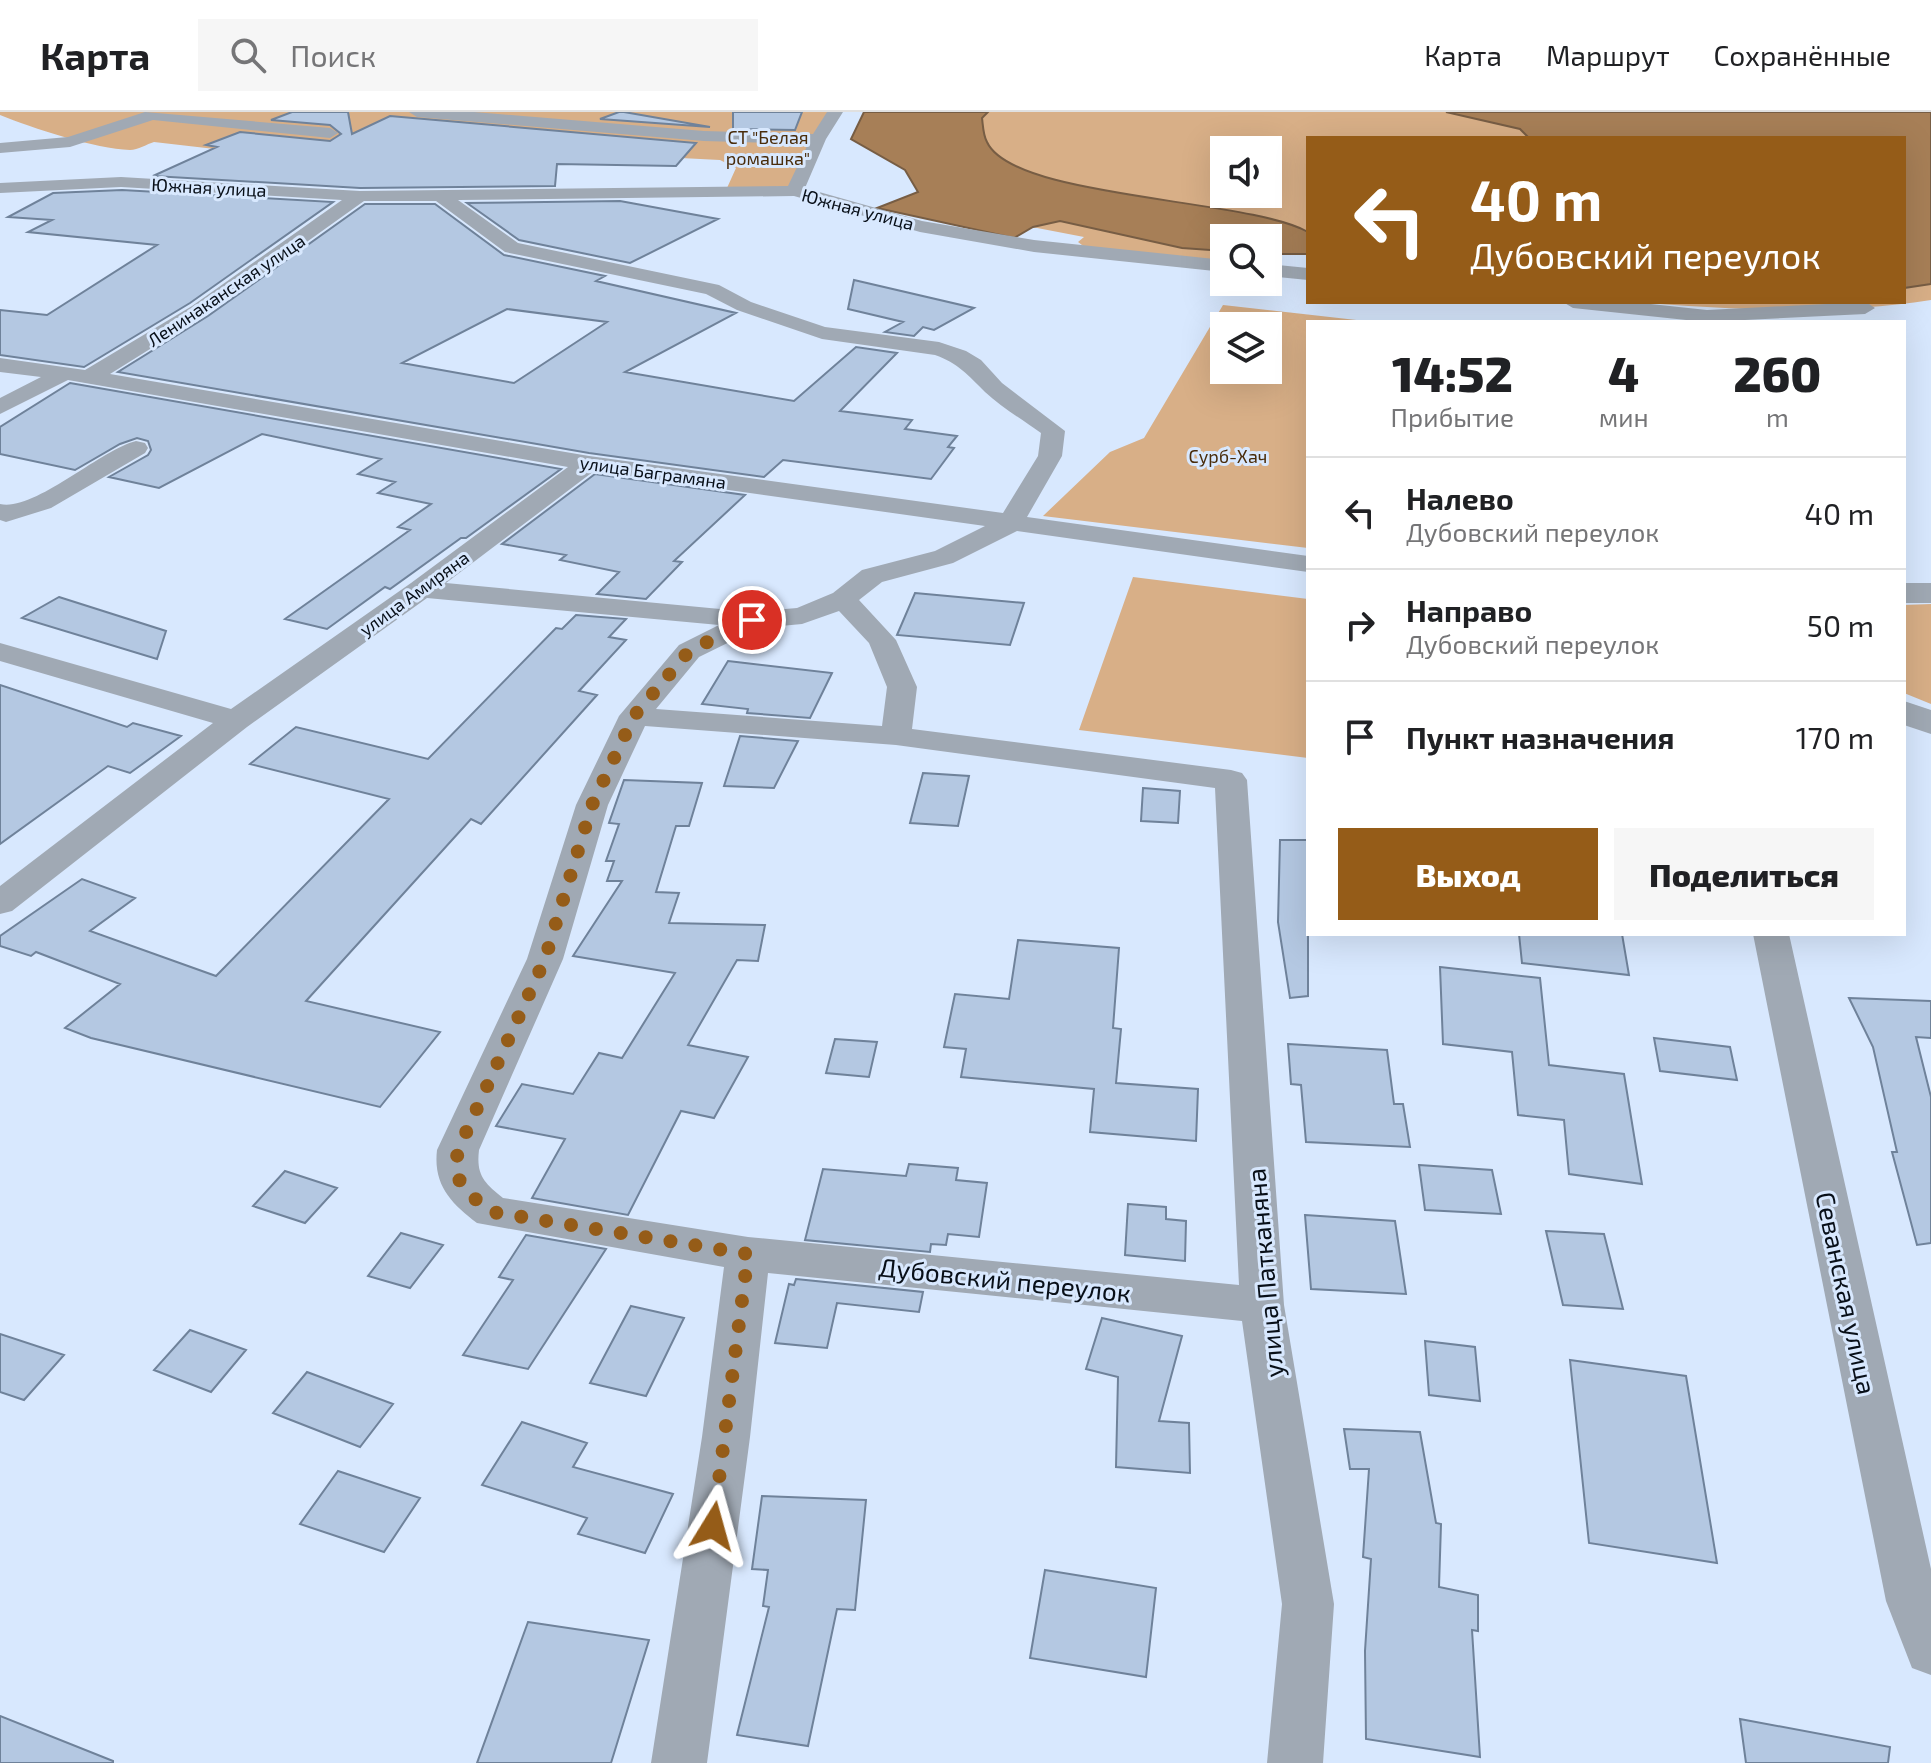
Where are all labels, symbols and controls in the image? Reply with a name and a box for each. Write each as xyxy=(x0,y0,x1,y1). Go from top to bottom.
search box xyxy=(198,19,758,91)
text: Карта xyxy=(40,32,150,78)
icon: search xyxy=(226,33,270,77)
text: Поиск xyxy=(290,37,376,73)
text: Карта xyxy=(1424,38,1502,72)
text: Маршрут xyxy=(1546,38,1670,72)
text: Сохранённые xyxy=(1714,38,1891,72)
park label: СТ "Белая ромашка" xyxy=(726,126,810,169)
map controls xyxy=(1210,136,1282,384)
button: sound xyxy=(1210,136,1282,208)
text: 40 m xyxy=(1470,165,1602,232)
icon: left xyxy=(1338,168,1442,272)
street label: Южная улица xyxy=(151,173,267,201)
street label: Южная улица xyxy=(799,183,917,235)
button: search xyxy=(1210,224,1282,296)
street label: Ленинаканская улица xyxy=(143,229,309,351)
text: Дубовский переулок xyxy=(1470,233,1821,276)
button: layers xyxy=(1210,312,1282,384)
text: 14:52 xyxy=(1392,344,1513,402)
text: 4 xyxy=(1608,344,1639,402)
text: 260 xyxy=(1733,344,1821,402)
text: Прибытие xyxy=(1391,401,1514,432)
text: мин xyxy=(1599,401,1649,432)
text: m xyxy=(1766,401,1789,432)
park label: Сурб-Хач xyxy=(1189,445,1267,467)
street label: улица Баграмяна xyxy=(578,451,728,493)
text: Налево xyxy=(1406,480,1514,516)
icon: left xyxy=(1338,491,1382,535)
text: 40 m xyxy=(1804,495,1874,531)
text: Дубовский переулок xyxy=(1406,516,1659,547)
street label: улица Амиряна xyxy=(355,546,473,640)
pin xyxy=(718,586,786,654)
text: Направо xyxy=(1406,592,1532,628)
icon: arrive xyxy=(730,598,774,642)
icon: right xyxy=(1338,603,1382,647)
text: 50 m xyxy=(1807,607,1874,643)
text: Дубовский переулок xyxy=(1406,628,1659,659)
icon: arrive xyxy=(1338,715,1382,759)
text: Пункт назначения xyxy=(1406,719,1674,755)
text: 170 m xyxy=(1796,719,1874,755)
button: Выход xyxy=(1338,828,1598,920)
button: Поделиться xyxy=(1614,828,1874,920)
street label: улица Патканяна xyxy=(1239,1167,1290,1379)
street label: Севанская улица xyxy=(1809,1189,1884,1397)
street label: Дубовский переулок xyxy=(877,1250,1133,1309)
position arrow xyxy=(671,1484,755,1568)

